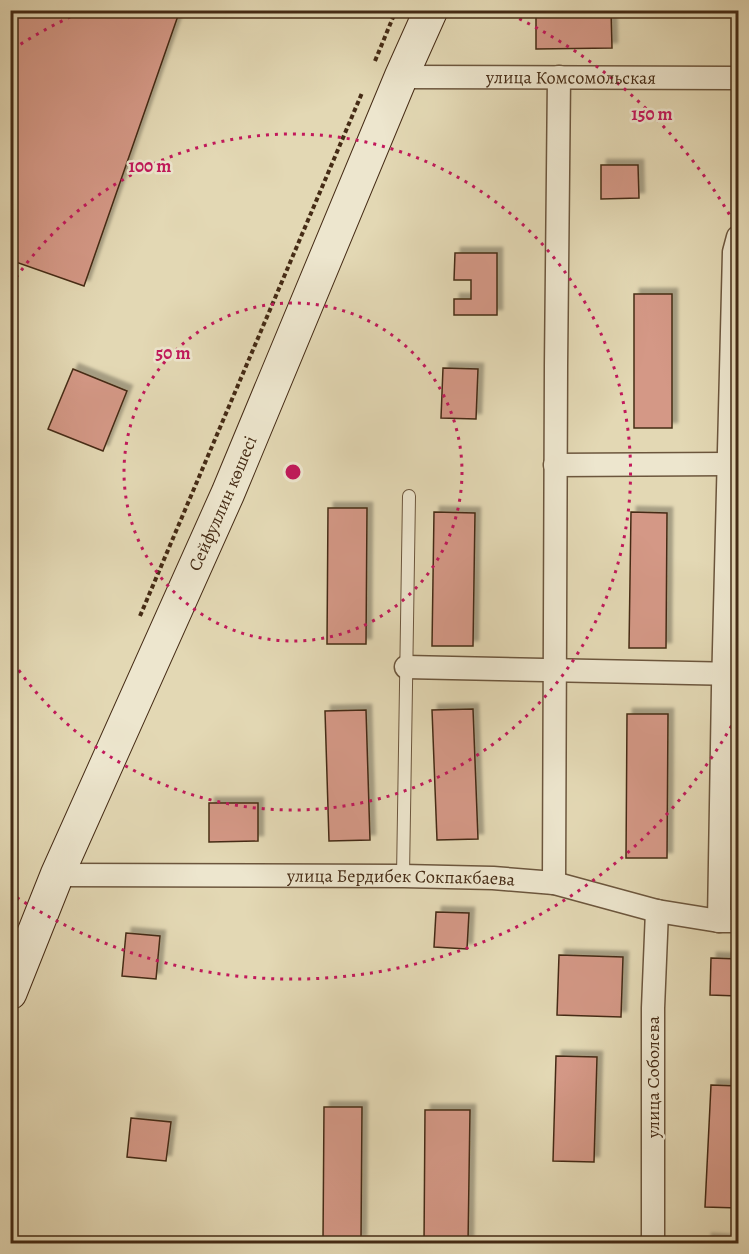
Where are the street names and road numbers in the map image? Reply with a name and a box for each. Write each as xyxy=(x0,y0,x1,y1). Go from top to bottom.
street label: улица Комсомольская xyxy=(485,65,656,90)
street label: Сейфуллин көшесі xyxy=(183,432,262,575)
street label: улица Бердибек Сокпакбаева xyxy=(286,864,517,892)
street label: улица Соболева xyxy=(641,1015,665,1139)

